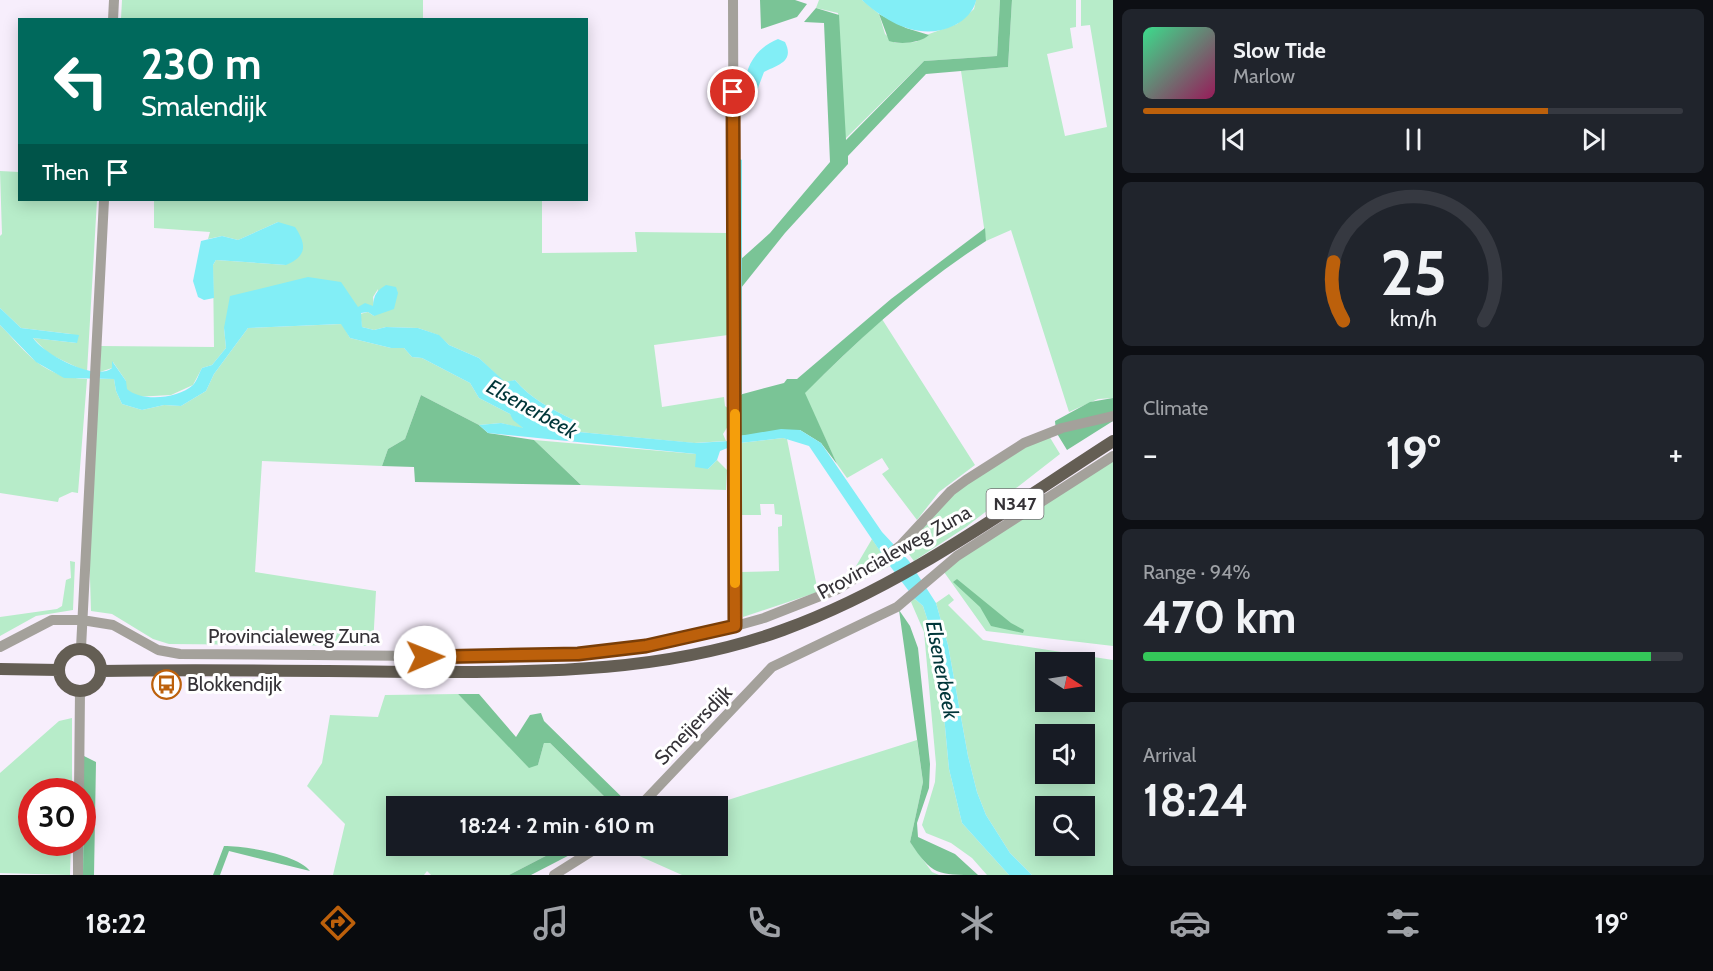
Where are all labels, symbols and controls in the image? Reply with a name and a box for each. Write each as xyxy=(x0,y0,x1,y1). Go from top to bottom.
text: Slow Tide xyxy=(1233,37,1326,64)
text: 230 m xyxy=(141,38,261,90)
icon: left xyxy=(42,42,120,120)
text: Marlow xyxy=(1233,64,1295,88)
pin xyxy=(707,66,758,117)
icon: arrive xyxy=(716,75,749,108)
text: Smalendijk xyxy=(141,90,267,123)
icon: previous xyxy=(1217,123,1250,156)
icon: pause xyxy=(1397,123,1430,156)
icon: next xyxy=(1577,123,1610,156)
icon: arrive xyxy=(101,156,134,189)
text: Then xyxy=(42,159,89,186)
text: 25 xyxy=(1380,235,1446,311)
text: km/h xyxy=(1390,306,1436,332)
water label: Elsenerbeek xyxy=(483,374,583,444)
text: Climate xyxy=(1143,396,1208,420)
text: 19° xyxy=(1386,426,1440,480)
text: − xyxy=(1143,434,1158,474)
text: + xyxy=(1668,434,1683,474)
road number: N347 xyxy=(986,489,1044,519)
street label: Provincialeweg Zuna xyxy=(813,500,975,604)
text: Range · 94% xyxy=(1143,560,1251,584)
text: 470 km xyxy=(1143,590,1296,644)
water label: Elsenerbeek xyxy=(921,619,964,722)
street label: Provincialeweg Zuna xyxy=(208,624,380,648)
position arrow xyxy=(393,625,457,689)
north arrow xyxy=(1035,652,1095,712)
map controls xyxy=(1035,652,1095,856)
bus stop icon: Blokkendijk xyxy=(150,668,182,700)
place label: Blokkendijk xyxy=(187,672,282,696)
street label: Smeijersdijk xyxy=(649,680,737,770)
button: sound xyxy=(1035,724,1095,784)
text: Arrival xyxy=(1143,743,1196,767)
text: 18:24 xyxy=(1143,773,1249,827)
speed limit sign: 30 xyxy=(18,778,96,856)
button: search xyxy=(1035,796,1095,856)
text: 18:24 · 2 min · 610 m xyxy=(460,812,654,839)
icon: directions xyxy=(317,902,359,944)
icon: music xyxy=(530,902,572,944)
icon: phone xyxy=(743,902,785,944)
icon: climate xyxy=(956,902,998,944)
icon: car xyxy=(1169,902,1211,944)
icon: filters xyxy=(1382,902,1424,944)
text: 18:22 xyxy=(85,907,146,940)
text: 19° xyxy=(1595,907,1627,940)

